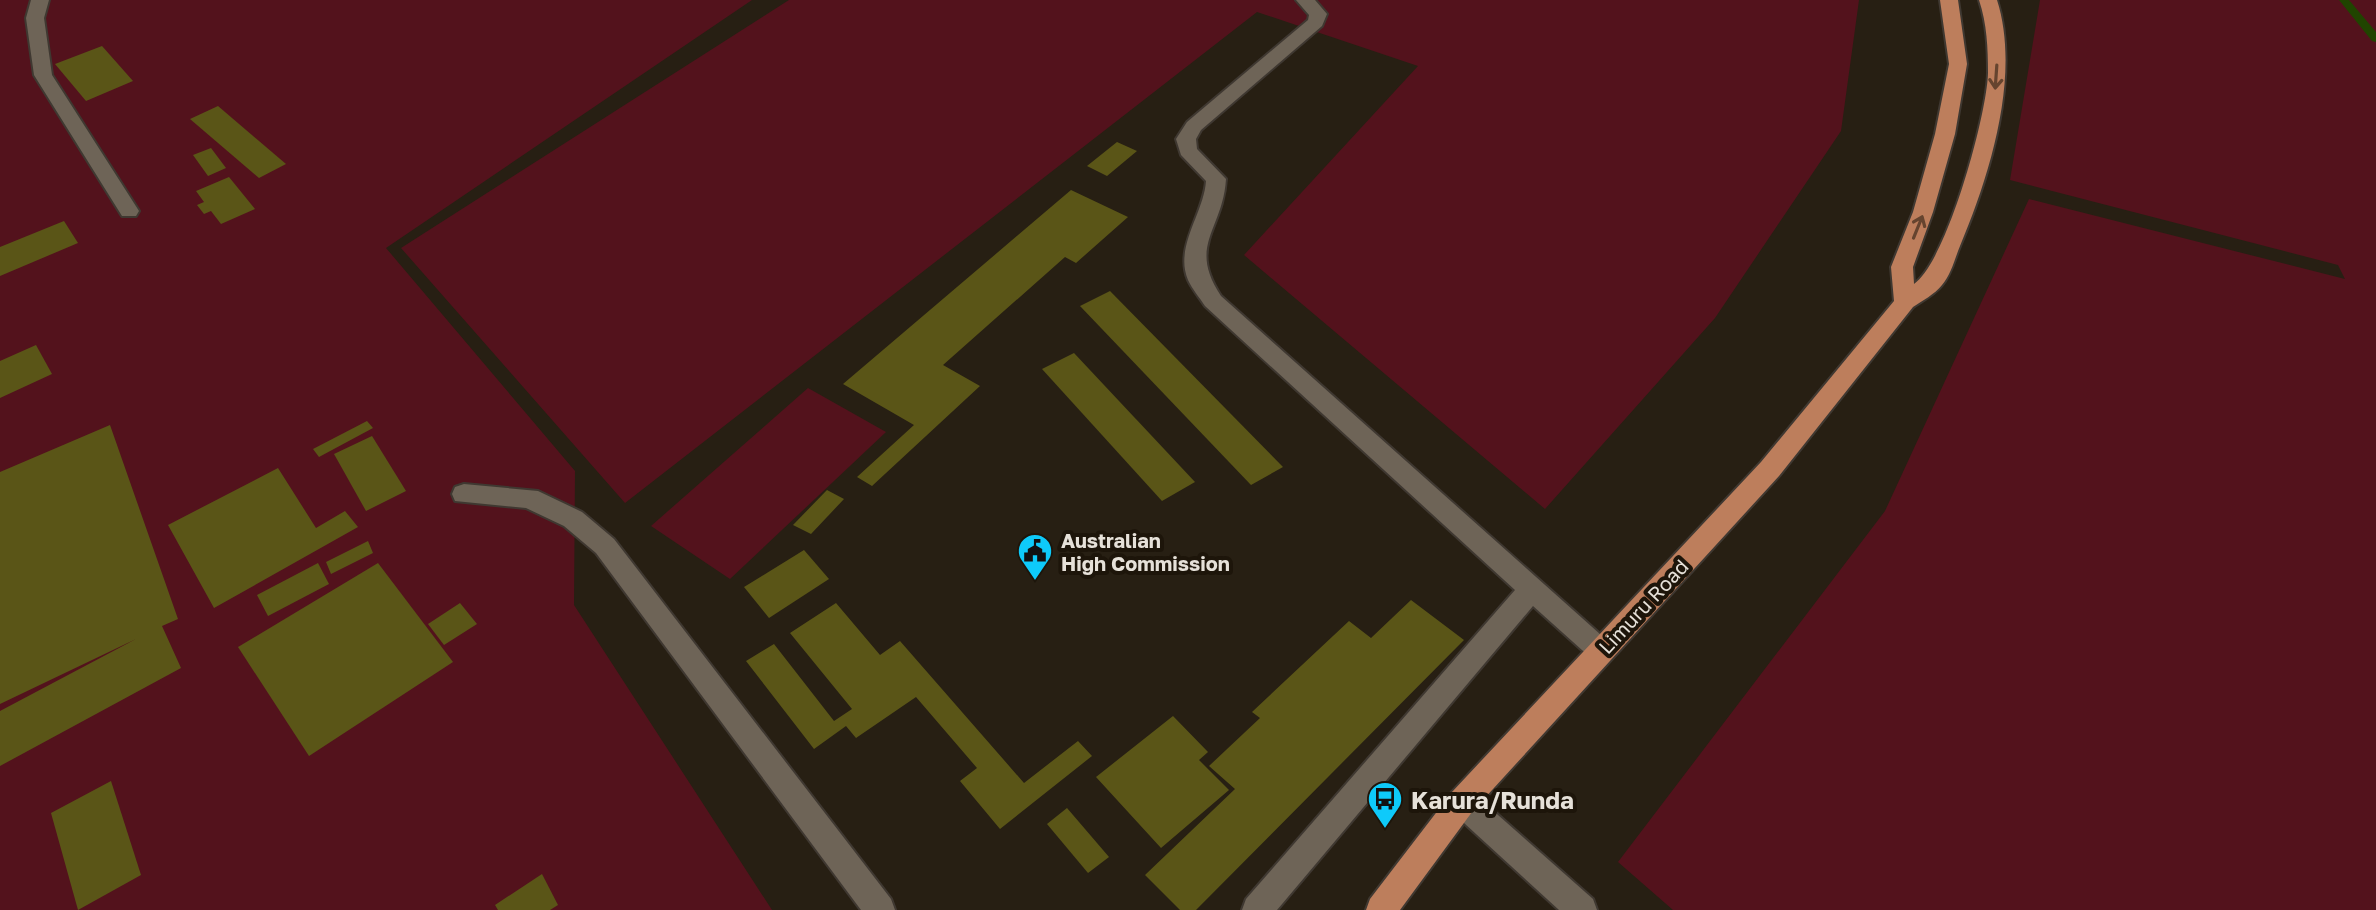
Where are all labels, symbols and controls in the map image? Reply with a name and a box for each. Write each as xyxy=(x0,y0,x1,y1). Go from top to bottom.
one-way arrow xyxy=(1988,63,2003,89)
one-way arrow xyxy=(1911,215,1926,240)
place label: Australian High Commission xyxy=(1061,528,1230,575)
public building icon: Australian High Commission xyxy=(1016,532,1054,582)
street label: Limuru Road xyxy=(1593,554,1693,658)
bus stop icon: Karura/Runda xyxy=(1366,780,1404,830)
place label: Karura/Runda xyxy=(1411,785,1574,814)

